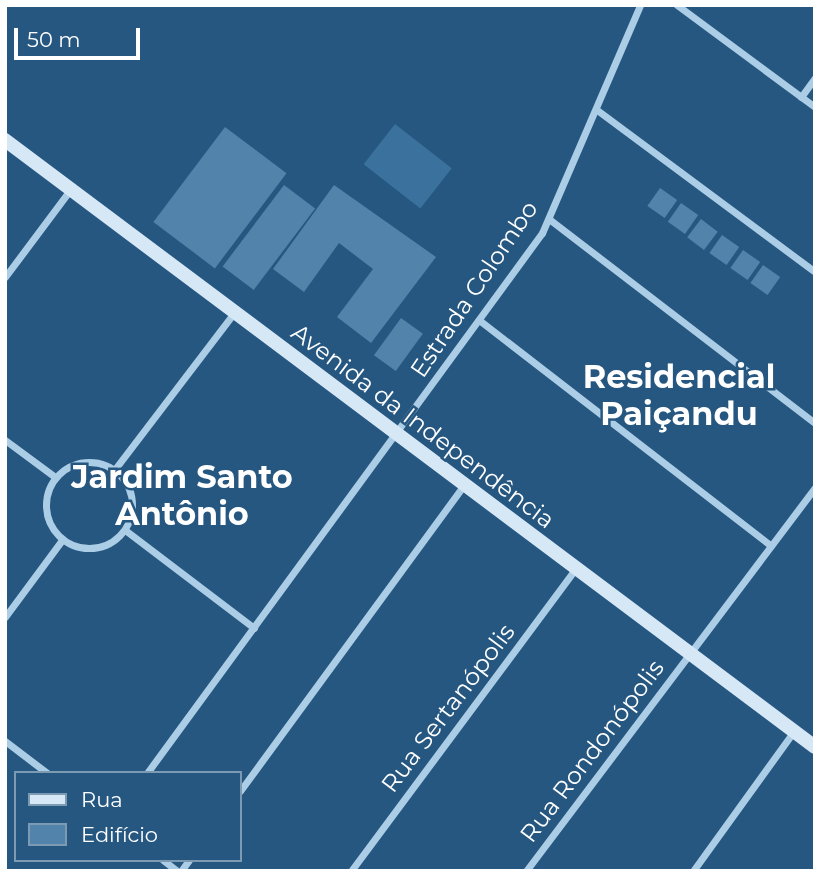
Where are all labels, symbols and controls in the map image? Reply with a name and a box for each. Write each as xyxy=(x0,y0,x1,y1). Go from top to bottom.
scale bar xyxy=(18,14,144,58)
text: 50 m xyxy=(27,27,81,52)
street label: Estrada Colombo xyxy=(404,195,544,383)
street label: Avenida da Independência xyxy=(286,318,560,534)
district label: Residencial Paiçandu xyxy=(583,359,775,434)
district label: Jardim Santo Antônio xyxy=(71,459,293,534)
street label: Rua Sertanópolis xyxy=(375,618,521,798)
street label: Rua Rondonópolis xyxy=(514,654,670,848)
legend xyxy=(14,771,242,862)
text: Rua xyxy=(81,787,123,812)
text: Edifício xyxy=(81,822,158,847)

